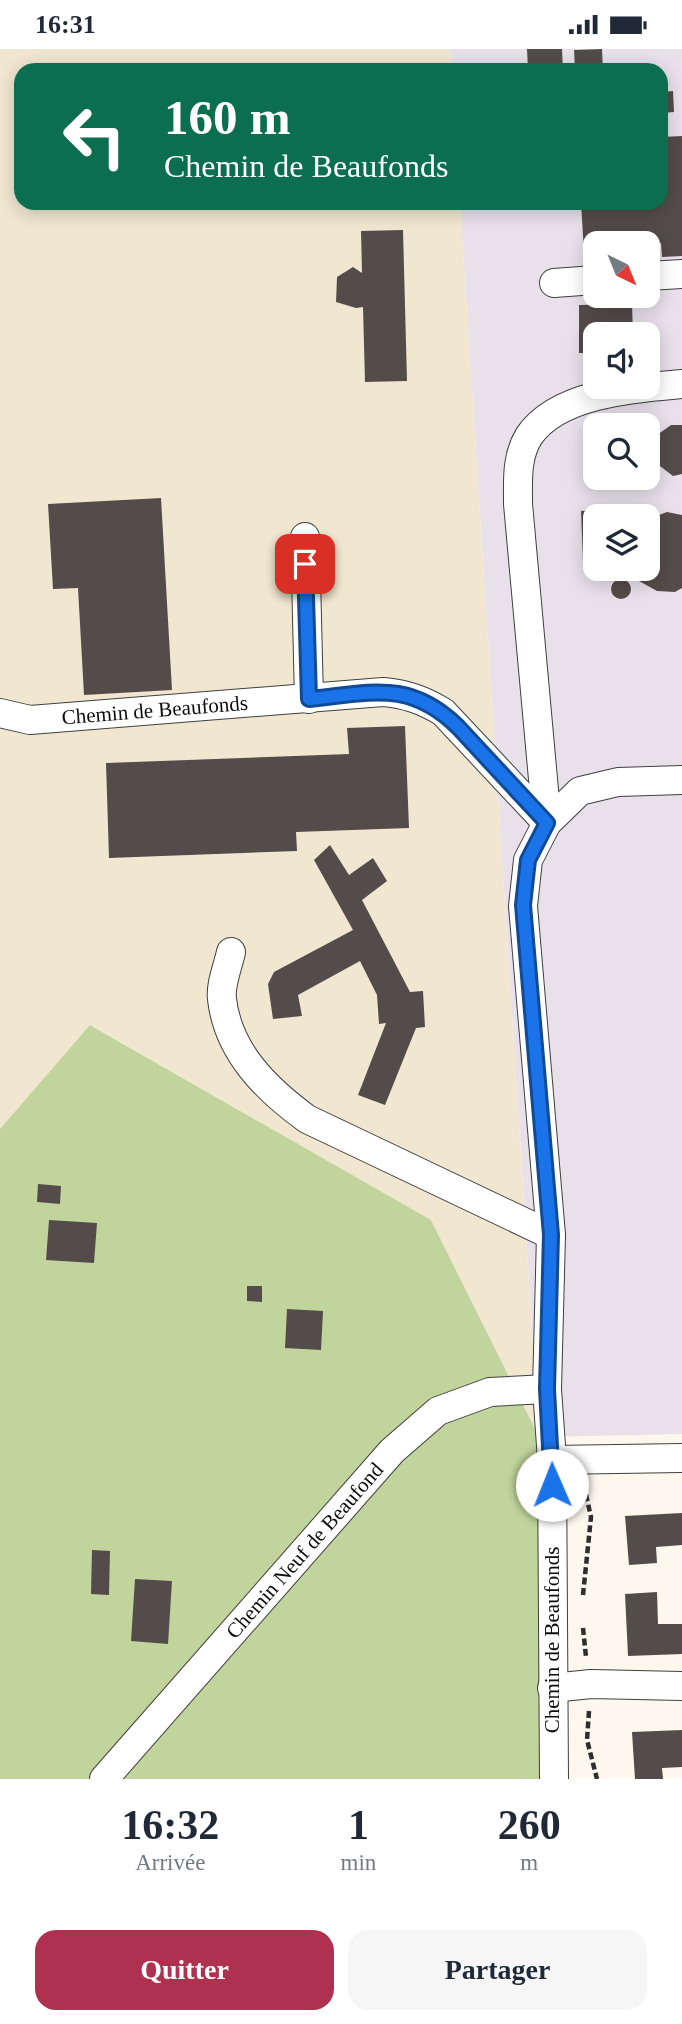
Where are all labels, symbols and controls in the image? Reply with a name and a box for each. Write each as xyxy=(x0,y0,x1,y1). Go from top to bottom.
text: 16:31 xyxy=(35,10,96,39)
text: 160 m xyxy=(164,90,291,145)
icon: left xyxy=(49,91,140,182)
text: Chemin de Beaufonds xyxy=(164,148,448,184)
north arrow xyxy=(583,231,660,308)
map controls xyxy=(583,231,660,581)
button: sound xyxy=(583,322,660,399)
button: search xyxy=(583,413,660,490)
button: layers xyxy=(583,504,660,581)
pin xyxy=(275,534,335,594)
icon: arrive xyxy=(286,545,324,583)
street label: Chemin de Beaufonds xyxy=(61,691,249,729)
position arrow xyxy=(515,1448,589,1522)
street label: Chemin Neuf de Beaufond xyxy=(221,1457,388,1643)
street label: Chemin de Beaufonds xyxy=(540,1547,564,1733)
text: 16:32 xyxy=(121,1802,219,1848)
text: 1 xyxy=(348,1802,369,1848)
text: 260 xyxy=(498,1802,561,1848)
text: Arrivée xyxy=(135,1850,205,1875)
text: min xyxy=(341,1850,376,1875)
text: m xyxy=(520,1850,538,1875)
button: Quitter xyxy=(35,1930,334,2010)
button: Partager xyxy=(348,1930,647,2010)

